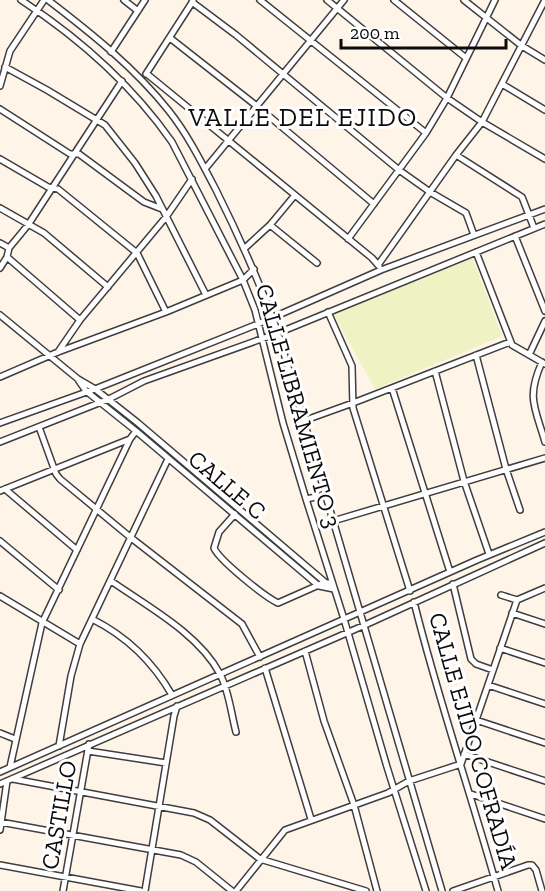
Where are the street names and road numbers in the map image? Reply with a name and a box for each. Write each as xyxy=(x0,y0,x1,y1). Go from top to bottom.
street label: CALLE LIBRAMIENTO 3 xyxy=(250,280,347,531)
street label: CALLE C xyxy=(183,444,272,525)
street label: CALLE EJIDO COFRADÍA xyxy=(423,609,524,873)
street label: CASTILLO xyxy=(35,758,82,872)

